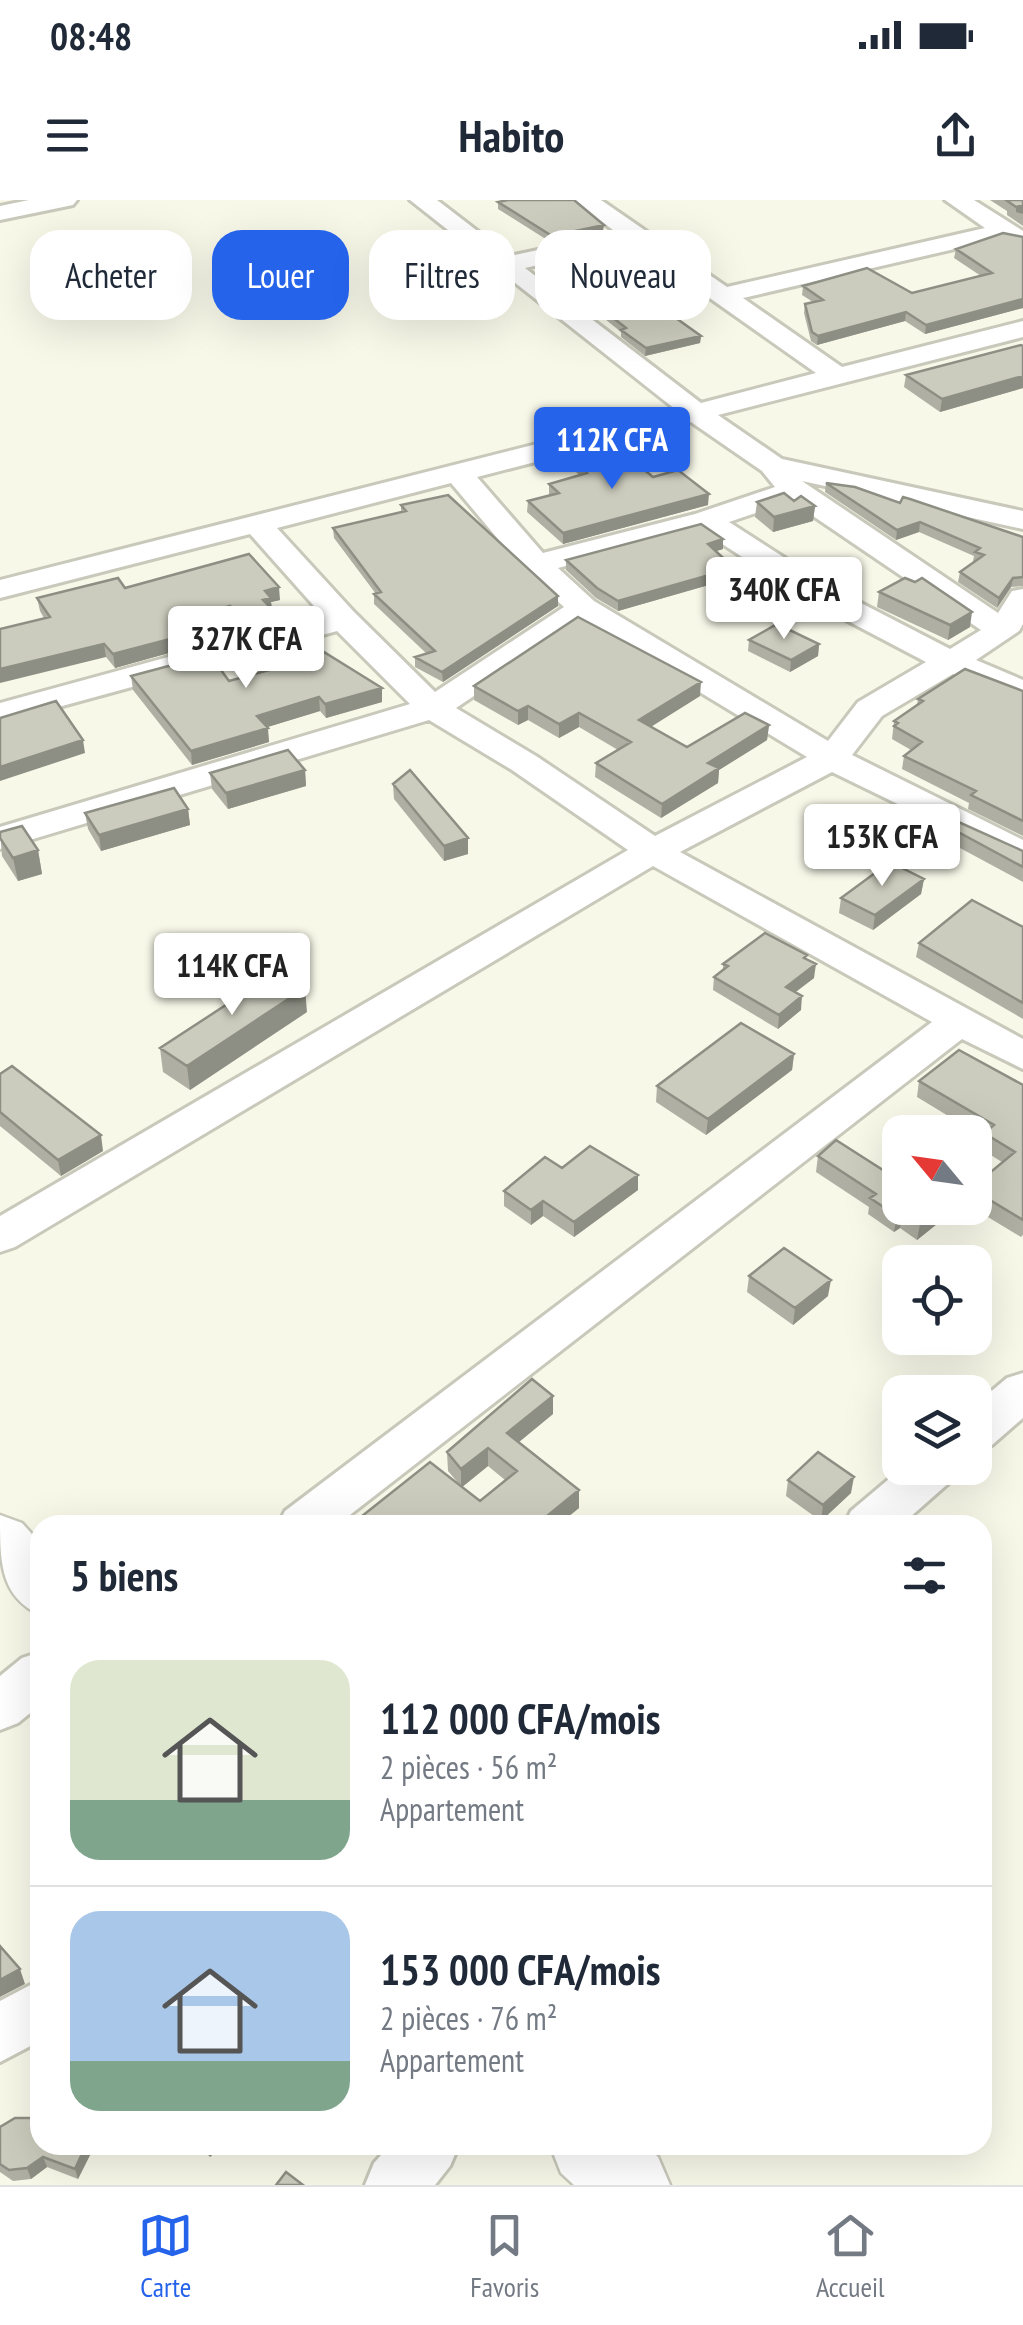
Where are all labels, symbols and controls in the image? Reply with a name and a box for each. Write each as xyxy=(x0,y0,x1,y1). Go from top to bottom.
text: 08:48 xyxy=(50,11,132,60)
text: Habito xyxy=(459,106,564,164)
icon: menu xyxy=(40,108,95,163)
icon: share xyxy=(928,108,983,163)
chip: Acheter xyxy=(30,230,192,320)
chip: Louer xyxy=(212,230,349,320)
chip: Filtres xyxy=(369,230,515,320)
chip: Nouveau xyxy=(535,230,711,320)
pin: 112K CFA xyxy=(509,407,715,492)
text: 112K CFA xyxy=(556,418,668,460)
pin: 340K CFA xyxy=(681,557,887,642)
text: 340K CFA xyxy=(728,568,840,610)
pin: 327K CFA xyxy=(143,606,349,691)
text: 327K CFA xyxy=(190,617,302,659)
pin: 153K CFA xyxy=(779,804,985,889)
text: 153K CFA xyxy=(826,815,938,857)
pin: 114K CFA xyxy=(129,933,335,1018)
text: 114K CFA xyxy=(176,944,288,986)
north arrow xyxy=(882,1115,992,1225)
map controls xyxy=(882,1115,992,1485)
button: locate xyxy=(882,1245,992,1355)
button: layers xyxy=(882,1375,992,1485)
text: 5 biens xyxy=(70,1548,178,1603)
icon: filters xyxy=(897,1548,952,1603)
text: 112 000 CFA/mois xyxy=(380,1691,660,1746)
icon: home xyxy=(150,1700,270,1820)
text: 2 pièces · 56 m² xyxy=(380,1746,557,1788)
text: Appartement xyxy=(380,1788,524,1830)
text: 153 000 CFA/mois xyxy=(380,1942,660,1997)
icon: home xyxy=(150,1951,270,2071)
text: 2 pièces · 76 m² xyxy=(380,1997,557,2039)
text: Appartement xyxy=(380,2039,524,2081)
tab: Carte xyxy=(138,2208,193,2305)
tab: Favoris xyxy=(470,2208,539,2305)
tab: Accueil xyxy=(816,2208,885,2305)

